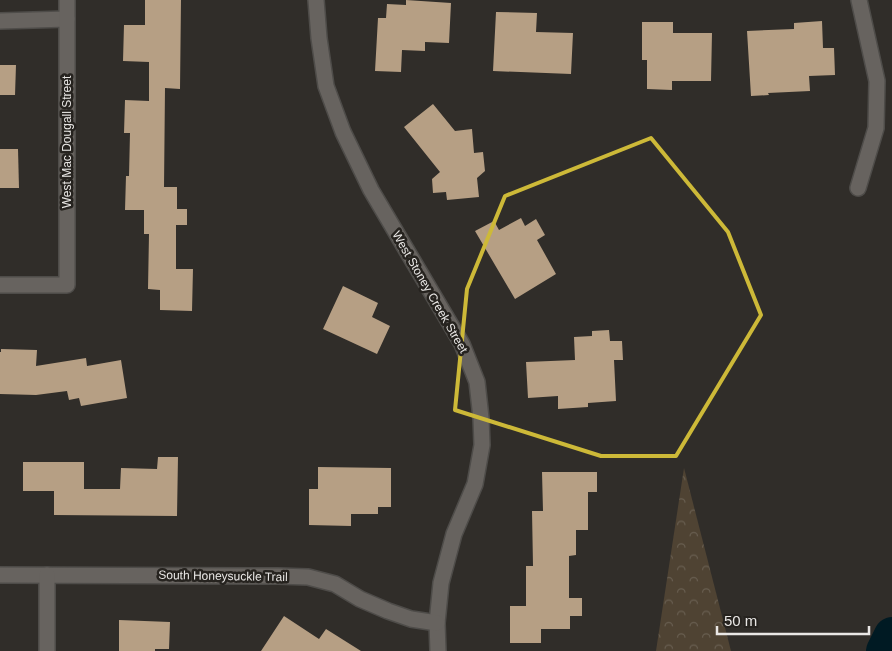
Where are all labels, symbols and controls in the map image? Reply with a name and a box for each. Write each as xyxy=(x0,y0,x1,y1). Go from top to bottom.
street label: West Mac Dougall Street xyxy=(60,75,74,208)
street label: West Stoney Creek Street xyxy=(389,229,471,356)
street label: South Honeysuckle Trail xyxy=(158,568,288,584)
scale bar xyxy=(717,604,870,636)
text: 50 m xyxy=(724,612,757,629)

